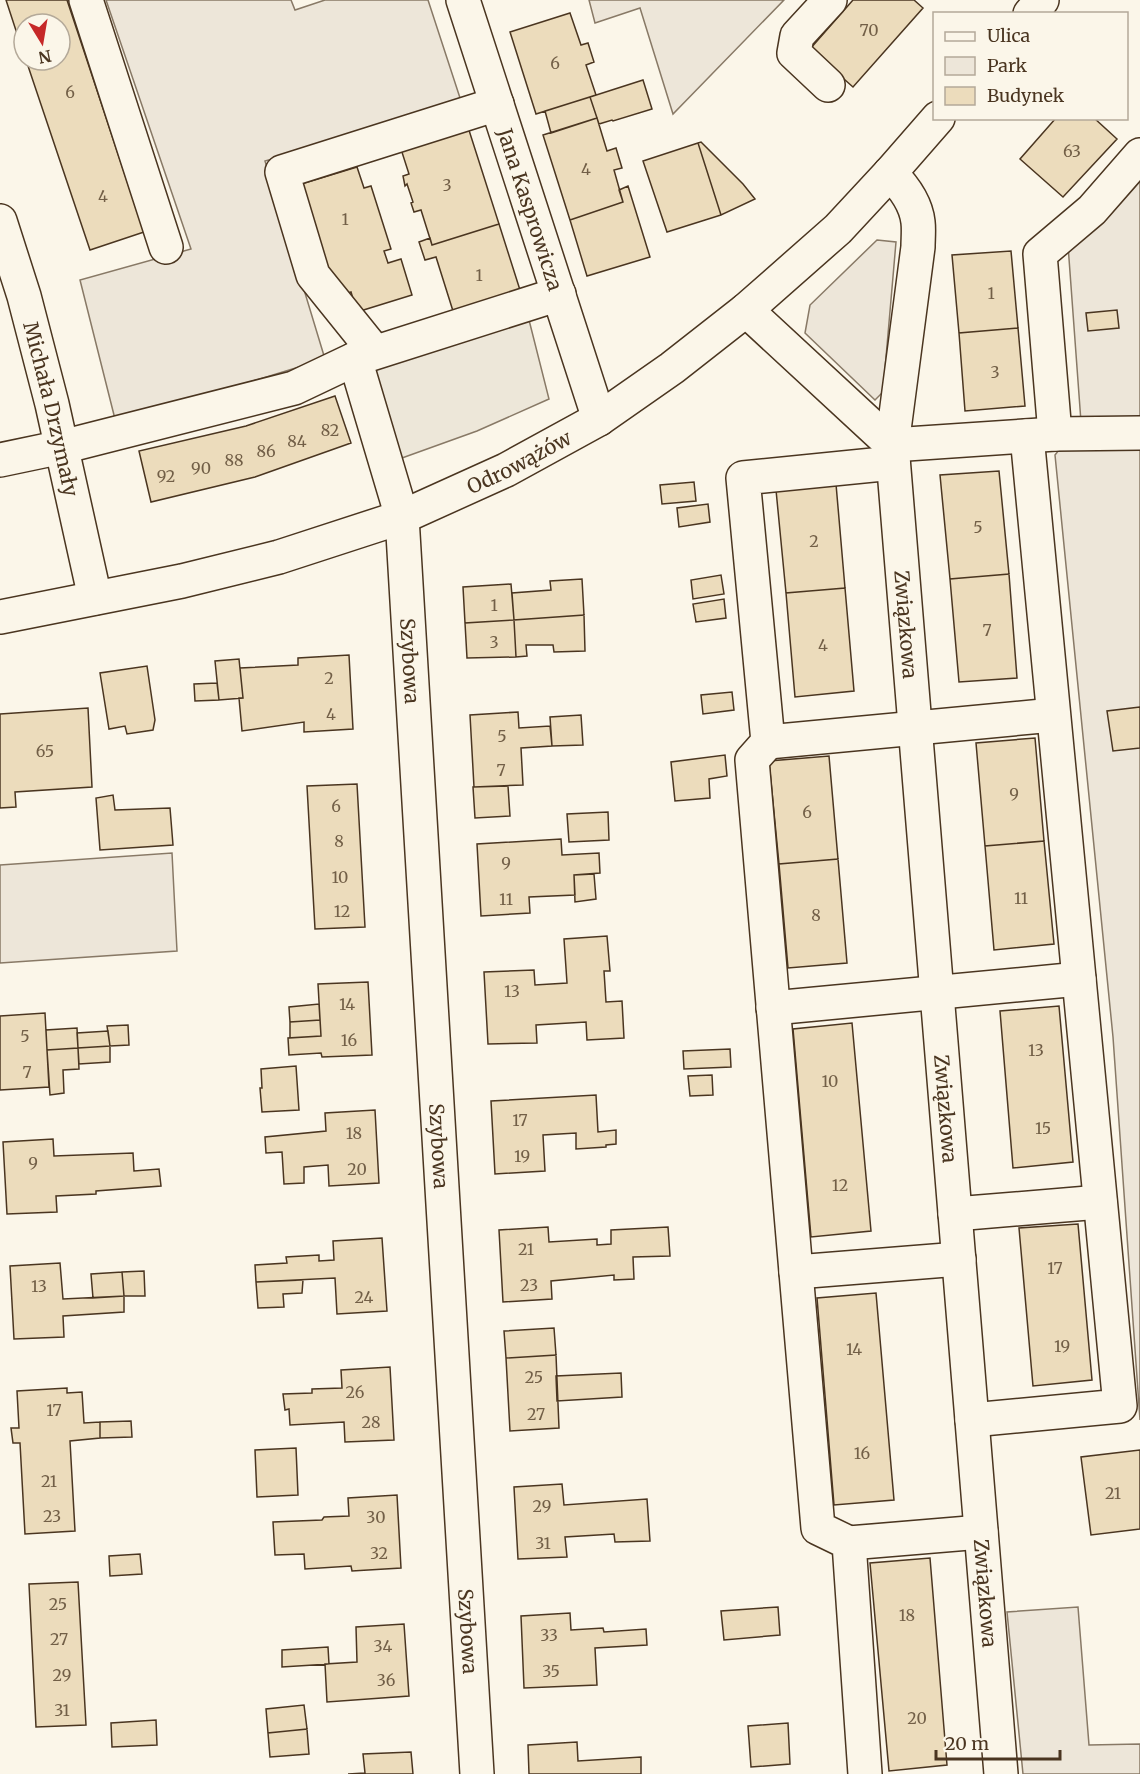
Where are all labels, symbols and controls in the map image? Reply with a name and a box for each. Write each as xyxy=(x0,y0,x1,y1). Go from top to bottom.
north arrow xyxy=(12,12,72,72)
legend xyxy=(933,12,1128,120)
house number: 70 xyxy=(860,20,879,40)
text: Ulica xyxy=(987,24,1031,47)
text: N xyxy=(36,46,53,68)
house number: 6 xyxy=(550,53,560,73)
text: Park xyxy=(987,54,1028,77)
house number: 6 xyxy=(65,82,75,102)
text: Budynek xyxy=(987,84,1065,107)
street label: Jana Kasprowicza xyxy=(493,124,569,294)
house number: 63 xyxy=(1063,141,1081,161)
house number: 4 xyxy=(581,159,591,179)
house number: 3 xyxy=(442,175,452,195)
house number: 4 xyxy=(98,186,108,206)
house number: 1 xyxy=(341,209,349,229)
house number: 1 xyxy=(475,265,483,285)
house number: 1 xyxy=(987,283,995,303)
street label: Michała Drzymały xyxy=(19,319,85,499)
house number: 3 xyxy=(990,362,1000,382)
house number: 82 xyxy=(321,420,339,440)
street label: Odrowążów xyxy=(463,424,576,499)
house number: 84 xyxy=(287,431,307,451)
house number: 86 xyxy=(256,441,276,461)
house number: 88 xyxy=(224,450,244,470)
house number: 90 xyxy=(191,458,211,478)
house number: 92 xyxy=(157,466,175,486)
house number: 5 xyxy=(973,517,983,537)
house number: 2 xyxy=(809,531,819,551)
street label: Związkowa xyxy=(890,569,924,680)
house number: 1 xyxy=(490,595,498,615)
street label: Szybowa xyxy=(396,617,426,705)
house number: 7 xyxy=(982,620,992,640)
house number: 3 xyxy=(489,632,499,652)
house number: 4 xyxy=(818,635,828,655)
house number: 2 xyxy=(324,668,334,688)
house number: 4 xyxy=(326,704,336,724)
house number: 5 xyxy=(497,726,507,746)
house number: 65 xyxy=(36,741,54,761)
house number: 7 xyxy=(496,760,506,780)
house number: 9 xyxy=(1009,784,1019,804)
house number: 6 xyxy=(331,796,341,816)
house number: 6 xyxy=(802,802,812,822)
house number: 8 xyxy=(334,831,344,851)
house number: 9 xyxy=(501,853,511,873)
house number: 10 xyxy=(332,867,348,887)
house number: 11 xyxy=(1014,888,1028,908)
house number: 11 xyxy=(499,889,513,909)
house number: 12 xyxy=(334,901,350,921)
house number: 8 xyxy=(811,905,821,925)
house number: 13 xyxy=(504,981,520,1001)
house number: 14 xyxy=(339,994,355,1014)
house number: 5 xyxy=(20,1026,30,1046)
house number: 16 xyxy=(341,1030,357,1050)
house number: 13 xyxy=(1028,1040,1044,1060)
street label: Związkowa xyxy=(930,1053,963,1164)
house number: 7 xyxy=(22,1062,32,1082)
house number: 10 xyxy=(822,1071,838,1091)
street label: Szybowa xyxy=(425,1103,455,1190)
house number: 17 xyxy=(512,1110,528,1130)
house number: 15 xyxy=(1035,1118,1051,1138)
house number: 18 xyxy=(346,1123,362,1143)
house number: 19 xyxy=(514,1146,530,1166)
house number: 9 xyxy=(28,1153,38,1173)
house number: 20 xyxy=(347,1159,367,1179)
house number: 12 xyxy=(832,1175,848,1195)
house number: 21 xyxy=(518,1239,534,1259)
house number: 17 xyxy=(1047,1258,1063,1278)
house number: 23 xyxy=(520,1275,538,1295)
house number: 13 xyxy=(31,1276,47,1296)
house number: 24 xyxy=(355,1287,374,1307)
house number: 19 xyxy=(1054,1336,1070,1356)
house number: 14 xyxy=(846,1339,862,1359)
house number: 25 xyxy=(525,1367,543,1387)
house number: 26 xyxy=(346,1382,365,1402)
house number: 17 xyxy=(46,1400,62,1420)
house number: 27 xyxy=(527,1404,545,1424)
house number: 28 xyxy=(362,1412,380,1432)
house number: 16 xyxy=(854,1443,870,1463)
house number: 21 xyxy=(41,1471,57,1491)
house number: 21 xyxy=(1105,1483,1121,1503)
house number: 29 xyxy=(533,1496,551,1516)
house number: 23 xyxy=(43,1506,61,1526)
house number: 30 xyxy=(366,1507,386,1527)
house number: 31 xyxy=(535,1533,551,1553)
street label: Związkowa xyxy=(969,1538,1003,1649)
house number: 32 xyxy=(370,1543,388,1563)
street label: Szybowa xyxy=(453,1588,484,1675)
house number: 25 xyxy=(49,1594,67,1614)
house number: 18 xyxy=(899,1605,915,1625)
house number: 33 xyxy=(540,1625,558,1645)
house number: 27 xyxy=(50,1629,68,1649)
house number: 34 xyxy=(374,1636,393,1656)
house number: 35 xyxy=(542,1661,560,1681)
house number: 29 xyxy=(53,1665,71,1685)
house number: 36 xyxy=(377,1670,396,1690)
house number: 31 xyxy=(54,1700,70,1720)
house number: 20 xyxy=(907,1708,927,1728)
scale bar xyxy=(936,1723,1060,1761)
text: 20 m xyxy=(945,1732,989,1755)

